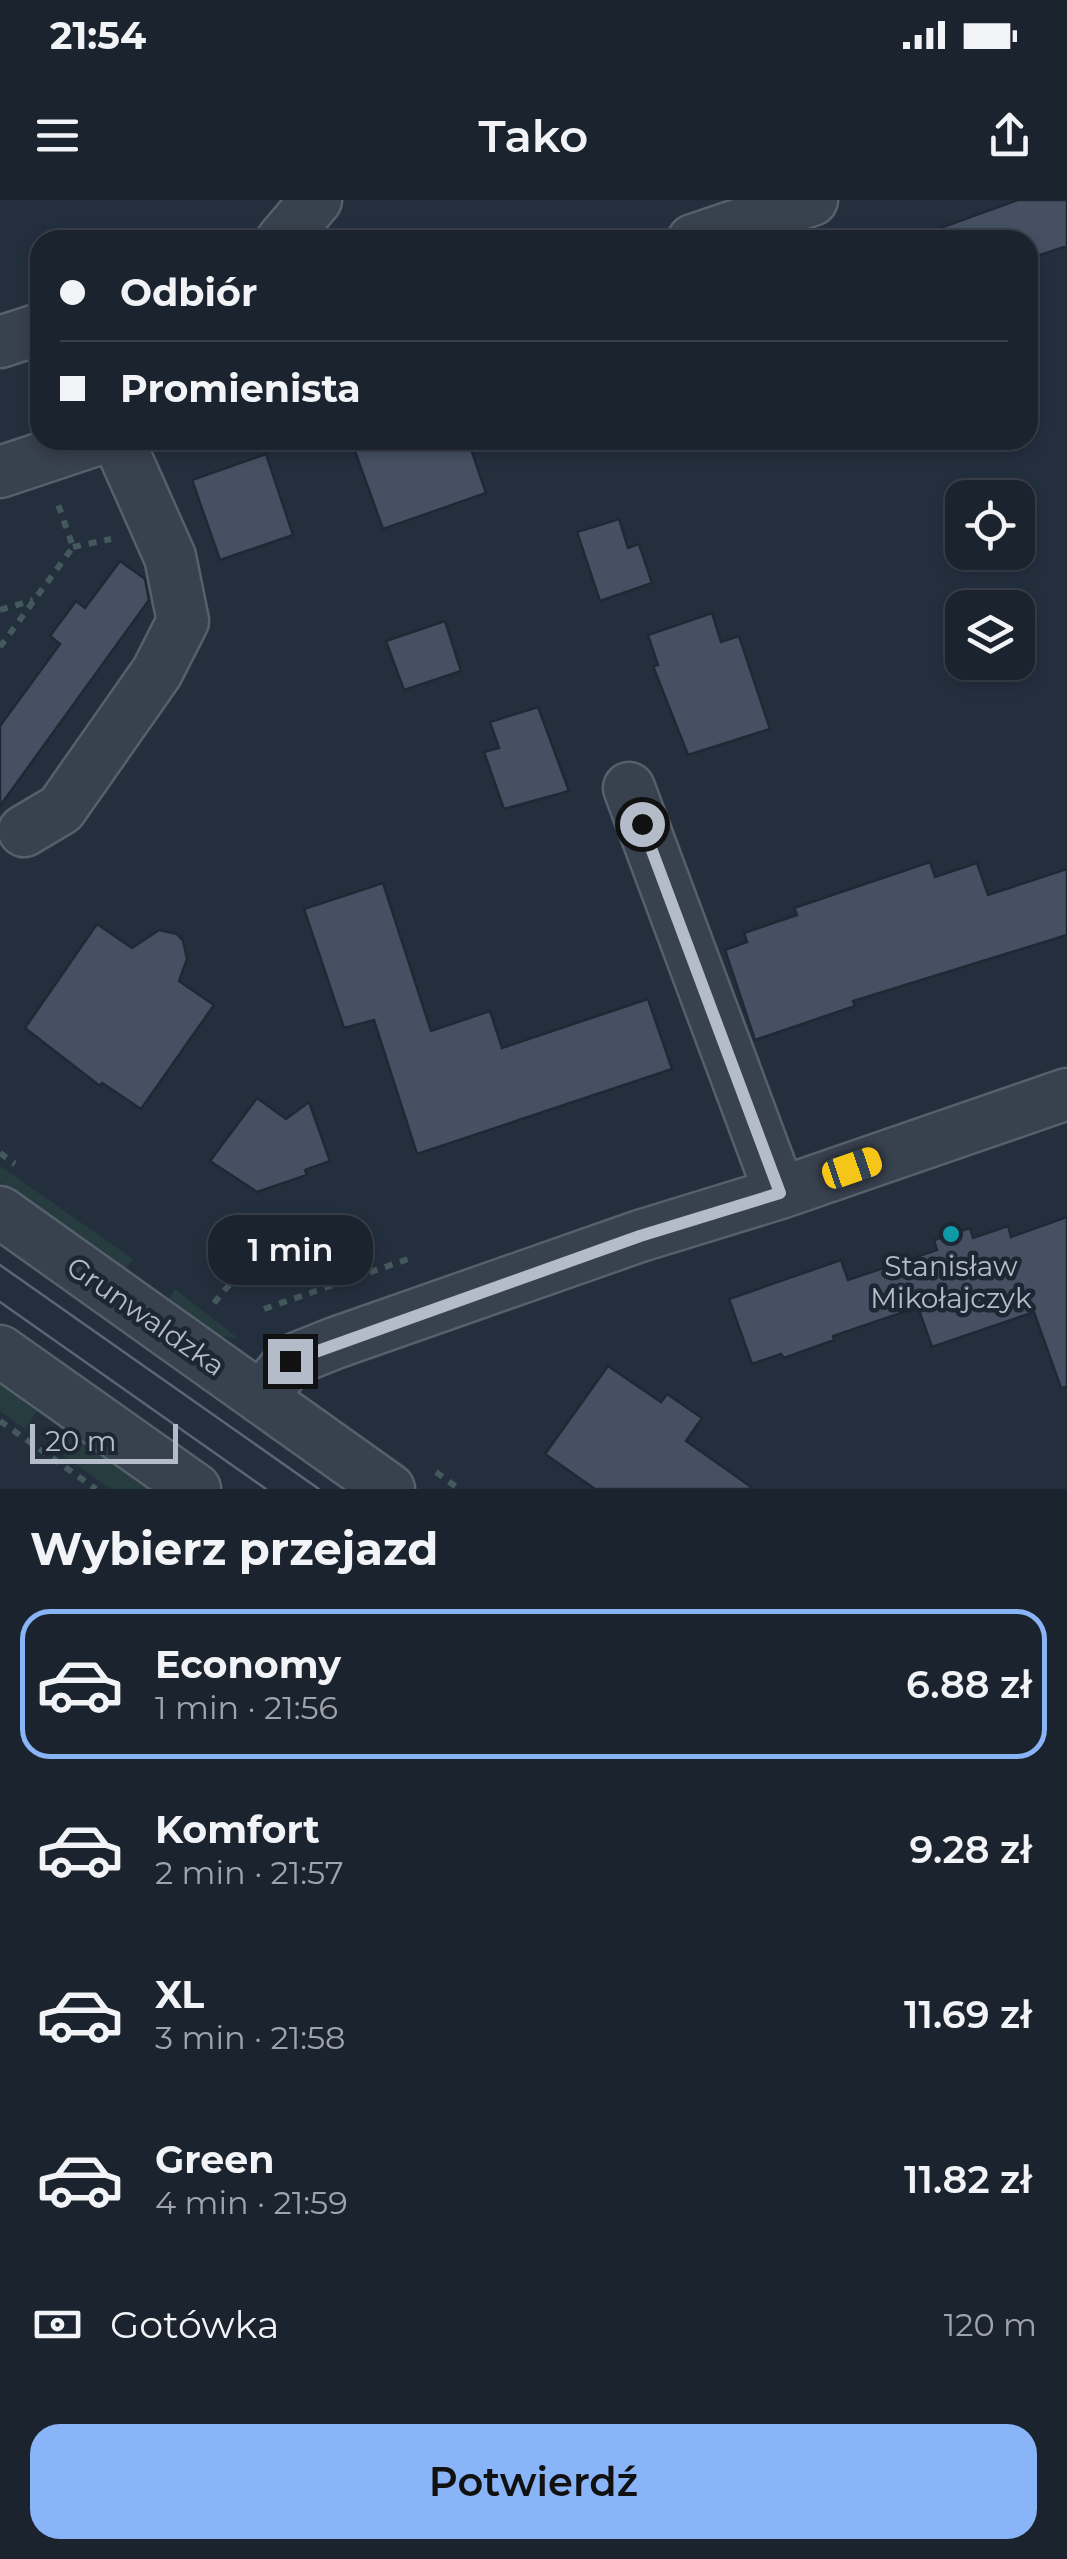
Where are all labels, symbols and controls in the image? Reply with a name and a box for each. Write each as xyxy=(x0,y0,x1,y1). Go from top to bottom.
text: 21:54 xyxy=(50,12,146,59)
icon: menu xyxy=(30,108,85,163)
text: Tako xyxy=(479,108,588,163)
icon: share xyxy=(982,108,1037,163)
text: Odbiór xyxy=(120,269,257,316)
text: Promienista xyxy=(120,365,361,412)
map controls xyxy=(945,480,1035,680)
button: locate xyxy=(945,480,1035,570)
button: layers xyxy=(945,590,1035,680)
route start xyxy=(620,802,665,847)
car xyxy=(819,1144,885,1192)
callout: 1 min xyxy=(208,1216,372,1286)
marker: Stanisław Mikołajczyk xyxy=(940,1223,962,1245)
text: 1 min xyxy=(248,1230,333,1269)
street label: Grunwaldzka xyxy=(61,1249,231,1383)
place label: Stanisław Mikołajczyk xyxy=(870,1249,1032,1315)
route end xyxy=(268,1339,313,1384)
scale bar xyxy=(30,1419,178,1464)
text: 20 m xyxy=(45,1424,116,1458)
text: Wybierz przejazd xyxy=(30,1521,438,1576)
icon: car xyxy=(35,1639,125,1729)
text: Economy xyxy=(155,1641,341,1688)
text: 6.88 zł xyxy=(906,1661,1032,1708)
text: 1 min · 21:56 xyxy=(155,1688,338,1727)
icon: car xyxy=(35,1804,125,1894)
text: Komfort xyxy=(155,1806,320,1853)
text: 9.28 zł xyxy=(910,1826,1032,1873)
text: 2 min · 21:57 xyxy=(155,1853,344,1892)
icon: car xyxy=(35,1969,125,2059)
text: XL xyxy=(155,1971,204,2018)
text: 11.69 zł xyxy=(904,1991,1032,2038)
text: 3 min · 21:58 xyxy=(155,2018,346,2057)
icon: car xyxy=(35,2134,125,2224)
text: Green xyxy=(155,2136,275,2183)
text: 11.82 zł xyxy=(904,2156,1032,2203)
text: 4 min · 21:59 xyxy=(155,2183,348,2222)
icon: cash xyxy=(30,2297,85,2352)
text: Gotówka xyxy=(110,2301,279,2348)
text: 120 m xyxy=(944,2305,1037,2344)
button: Potwierdź xyxy=(30,2424,1037,2539)

